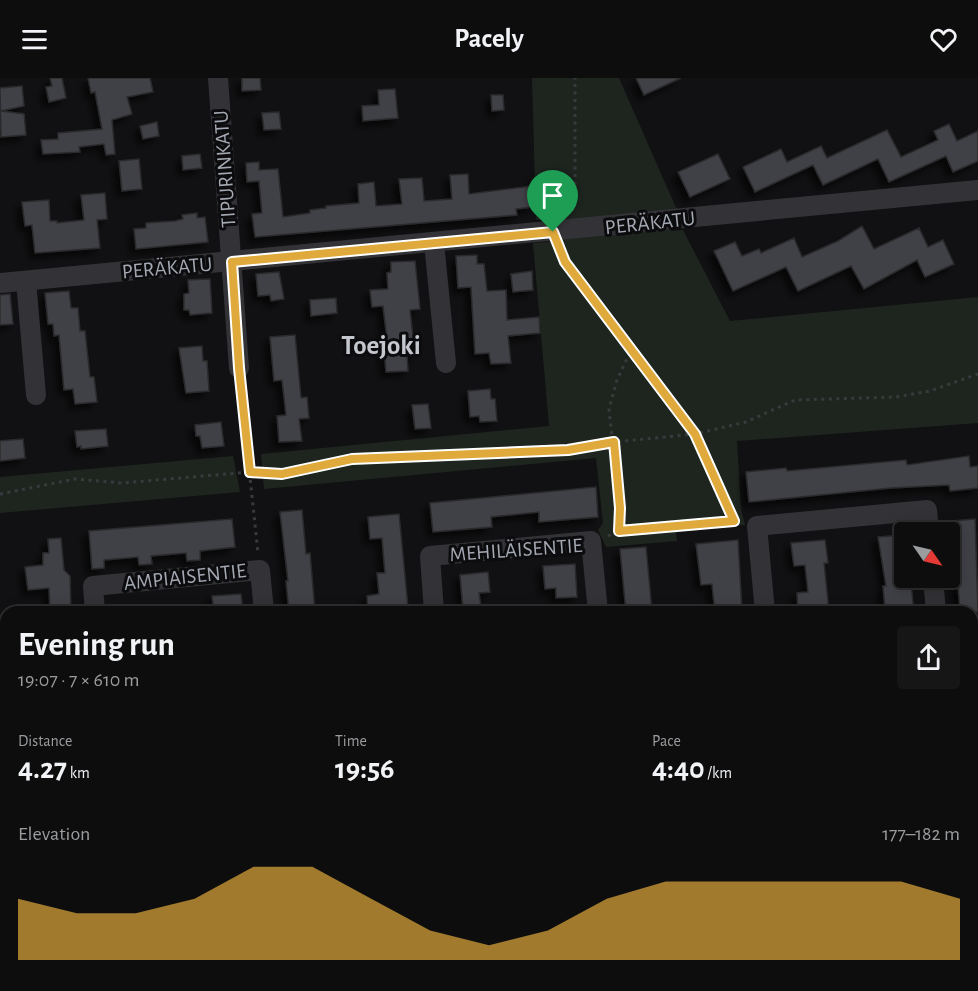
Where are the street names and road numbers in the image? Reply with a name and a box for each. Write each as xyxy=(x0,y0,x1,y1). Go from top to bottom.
street label: TIPURINKATU xyxy=(210,110,240,228)
street label: PERÄKATU xyxy=(604,207,696,238)
street label: PERÄKATU xyxy=(121,253,213,282)
street label: MEHILÄISENTIE xyxy=(449,534,583,565)
street label: AMPIAISENTIE xyxy=(123,560,247,594)

